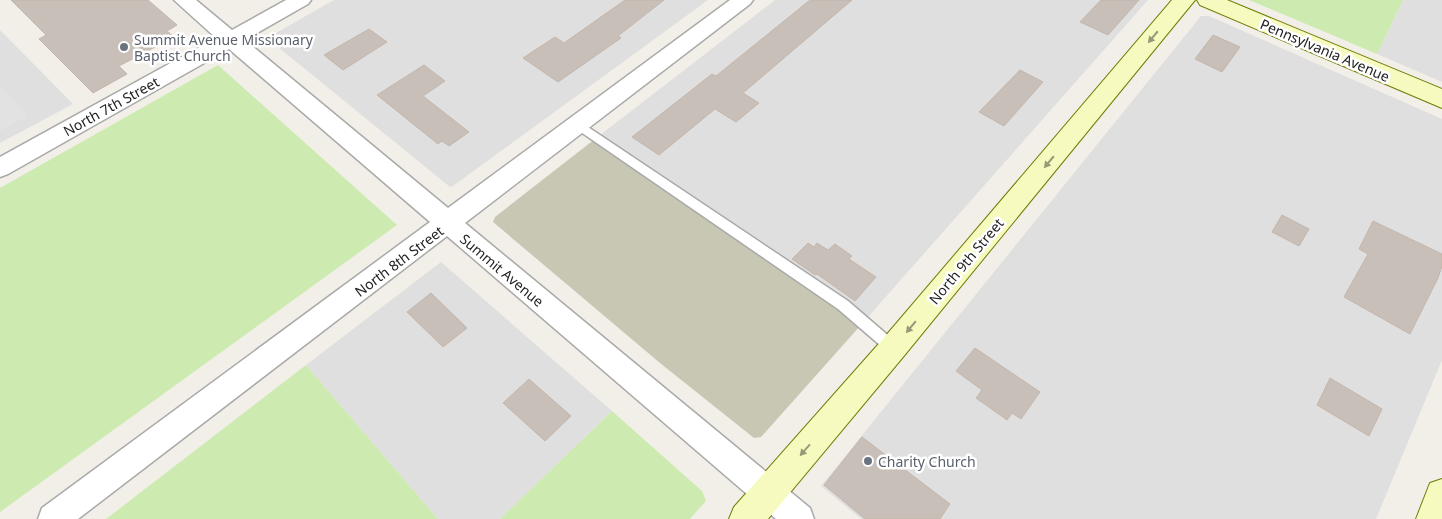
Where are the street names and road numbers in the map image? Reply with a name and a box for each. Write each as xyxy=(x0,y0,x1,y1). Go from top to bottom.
street label: Pennsylvania Avenue xyxy=(1257,14,1393,86)
street label: North 7th Street xyxy=(60,72,162,140)
street label: North 9th Street xyxy=(924,214,1008,308)
street label: North 8th Street xyxy=(351,221,447,301)
street label: Summit Avenue xyxy=(456,229,548,311)

